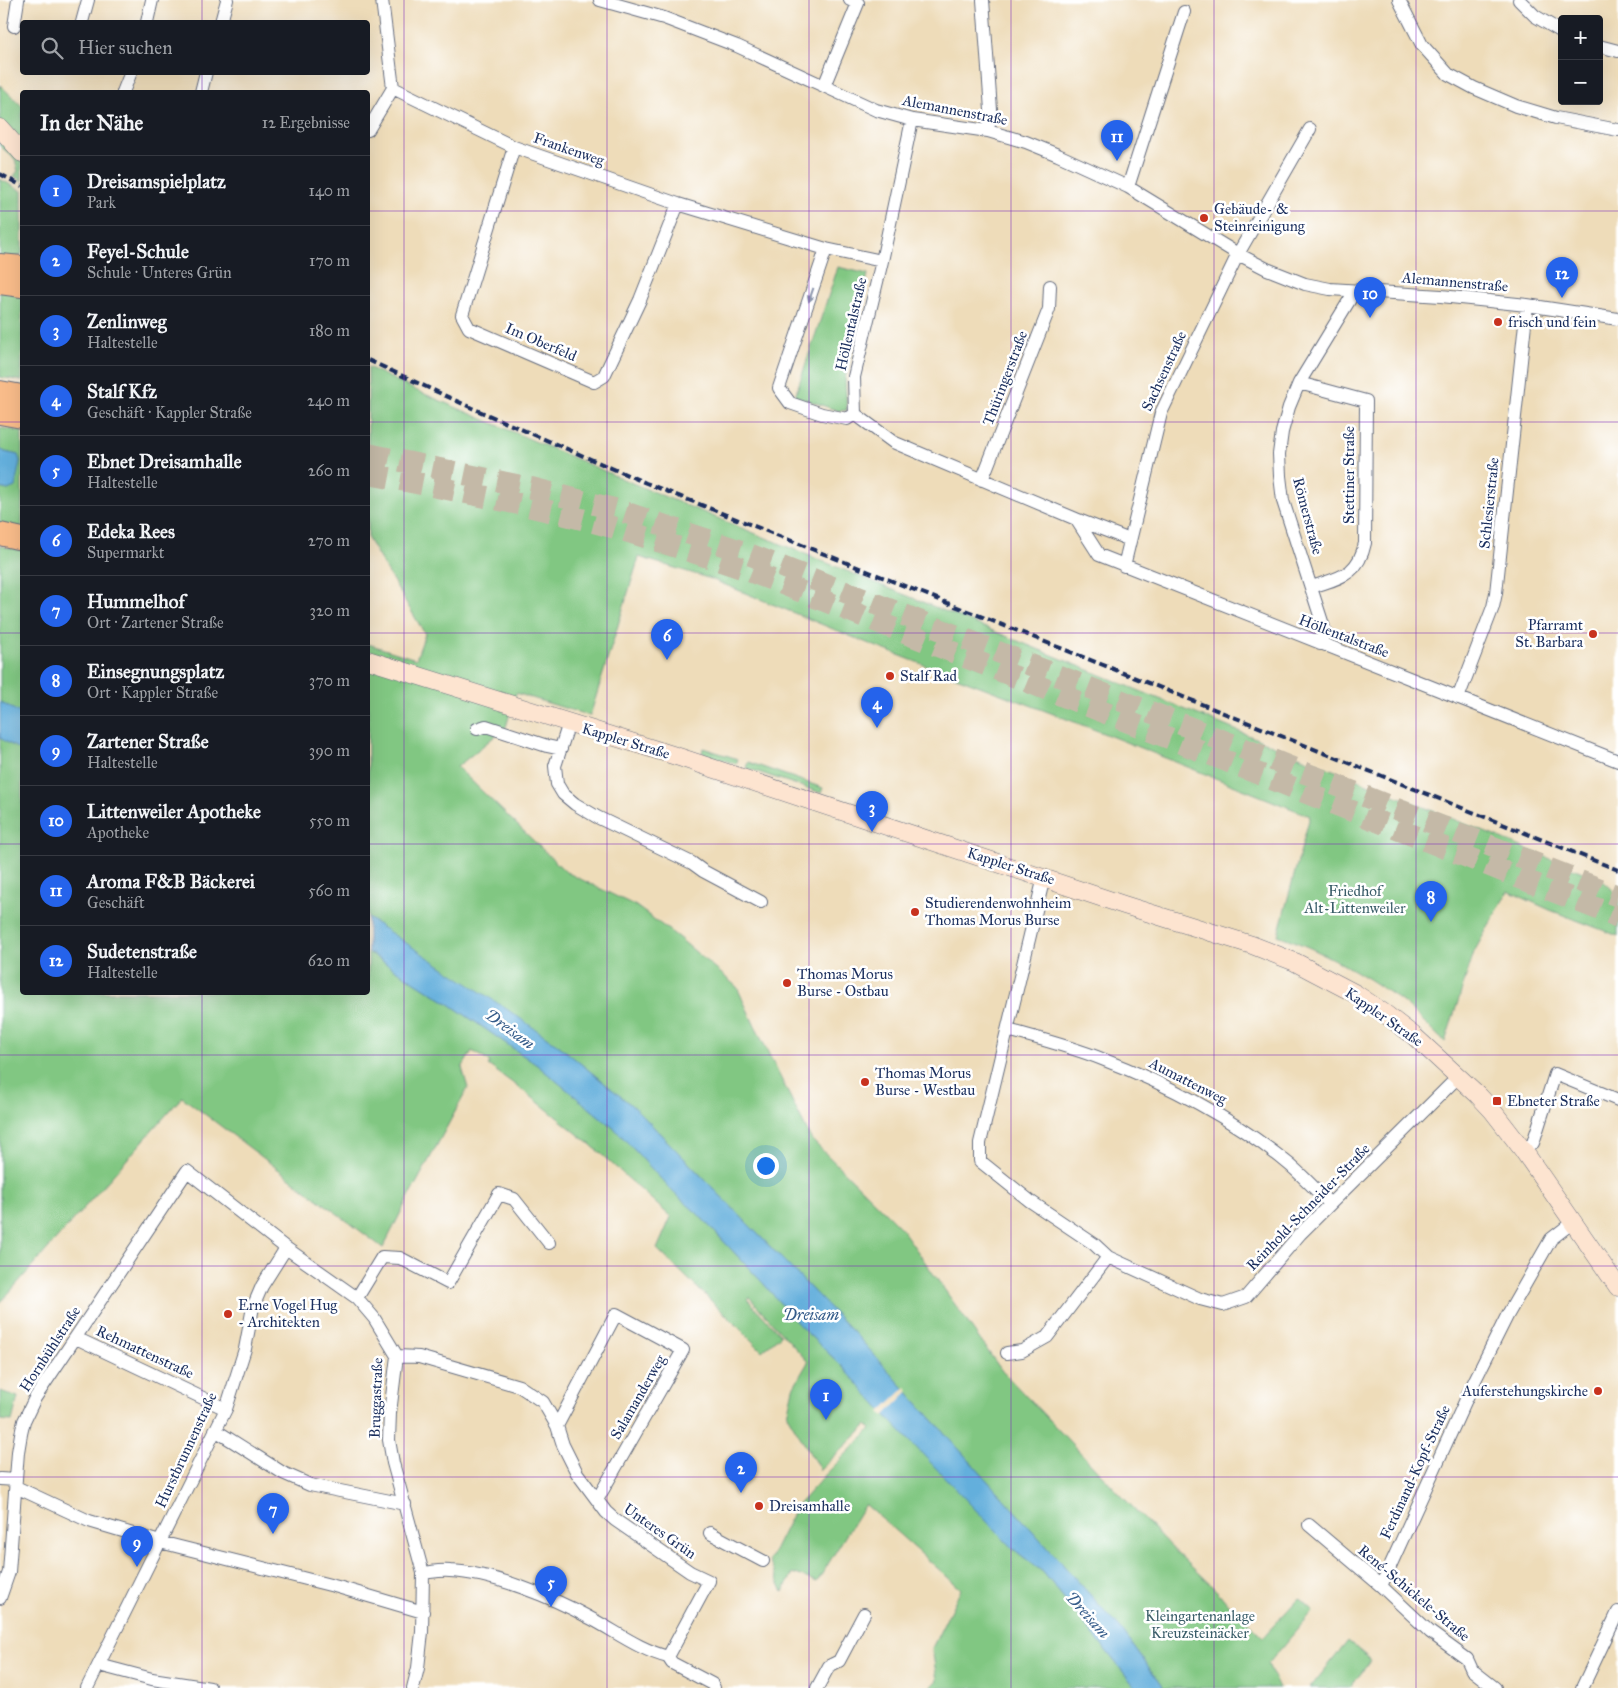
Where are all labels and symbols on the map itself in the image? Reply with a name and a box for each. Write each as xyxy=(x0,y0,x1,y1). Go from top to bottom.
street label: Alemannenstraße xyxy=(900,91,1009,129)
pin: 11 xyxy=(1101,120,1133,161)
street label: Frankenweg xyxy=(531,129,608,170)
place label: Gebäude- & Steinreinigung xyxy=(1214,200,1306,235)
marker: Gebäude- & Steinreinigung xyxy=(1198,212,1210,224)
pin: 12 xyxy=(1546,257,1578,298)
street label: Alemannenstraße xyxy=(1400,268,1509,296)
street label: Höllentalstraße xyxy=(832,276,870,372)
pin: 10 xyxy=(1354,277,1386,318)
one-way arrow xyxy=(807,288,815,303)
place label: frisch und fein xyxy=(1508,313,1596,331)
marker: frisch und fein xyxy=(1492,316,1504,328)
street label: Im Oberfeld xyxy=(503,319,580,365)
street label: Thüringerstraße xyxy=(979,328,1031,428)
street label: Sachsenstraße xyxy=(1138,328,1190,414)
street label: Stettiner Straße xyxy=(1340,426,1358,524)
street label: Schlesierstraße xyxy=(1475,456,1503,550)
street label: Römerstraße xyxy=(1289,475,1327,557)
street label: Höllentalstraße xyxy=(1296,611,1392,661)
place label: Pfarramt St. Barbara xyxy=(1515,616,1584,651)
pin: 6 xyxy=(651,619,683,660)
marker: Pfarramt St. Barbara xyxy=(1587,628,1599,640)
place label: Stalf Rad xyxy=(900,667,958,685)
marker: Stalf Rad xyxy=(884,670,896,682)
pin: 4 xyxy=(861,687,893,728)
street label: Kappler Straße xyxy=(580,719,672,763)
pin: 3 xyxy=(856,791,888,832)
street label: Kappler Straße xyxy=(965,843,1057,889)
pin: 8 xyxy=(1415,881,1447,922)
park label: Friedhof Alt-Littenweiler xyxy=(1303,882,1406,917)
place label: Studierendenwohnheim Thomas Morus Burse xyxy=(925,894,1072,929)
marker: Studierendenwohnheim Thomas Morus Burse xyxy=(909,906,921,918)
place label: Thomas Morus Burse - Ostbau xyxy=(797,965,893,1000)
marker: Thomas Morus Burse - Ostbau xyxy=(781,977,793,989)
street label: Kappler Straße xyxy=(1342,984,1426,1050)
water label: Dreisam xyxy=(482,1005,538,1053)
street label: Aumattenweg xyxy=(1145,1053,1231,1109)
place label: Thomas Morus Burse - Westbau xyxy=(875,1064,975,1099)
marker: Thomas Morus Burse - Westbau xyxy=(859,1076,871,1088)
place label: Ebneter Straße xyxy=(1507,1092,1600,1110)
marker: Ebneter Straße xyxy=(1491,1095,1503,1107)
street label: Reinhold-Schneider-Straße xyxy=(1243,1140,1373,1274)
your location xyxy=(753,1153,779,1179)
place label: Erne Vogel Hug - Architekten xyxy=(238,1296,338,1331)
street label: Hornbühlstraße xyxy=(16,1303,84,1395)
water label: Dreisam xyxy=(783,1305,839,1324)
marker: Erne Vogel Hug - Architekten xyxy=(222,1308,234,1320)
street label: Rehmattenstraße xyxy=(93,1322,197,1382)
street label: Salamanderweg xyxy=(606,1351,670,1443)
street label: Bruggastraße xyxy=(366,1357,386,1439)
pin: 1 xyxy=(810,1379,842,1420)
place label: Auferstehungskirche xyxy=(1461,1382,1588,1400)
marker: Auferstehungskirche xyxy=(1592,1385,1604,1397)
street label: Hurstbrunnenstraße xyxy=(151,1389,221,1511)
street label: Ferdinand-Kopf-Straße xyxy=(1376,1402,1454,1542)
pin: 2 xyxy=(725,1452,757,1493)
pin: 7 xyxy=(257,1493,289,1534)
place label: Dreisamhalle xyxy=(769,1497,850,1515)
street label: Unteres Grün xyxy=(620,1499,700,1563)
marker: Dreisamhalle xyxy=(753,1500,765,1512)
pin: 9 xyxy=(121,1526,153,1567)
street label: René-Schickele-Straße xyxy=(1354,1541,1474,1645)
pin: 5 xyxy=(535,1566,567,1607)
water label: Dreisam xyxy=(1062,1588,1114,1642)
park label: Kleingartenanlage Kreuzsteinäcker xyxy=(1145,1607,1255,1642)

